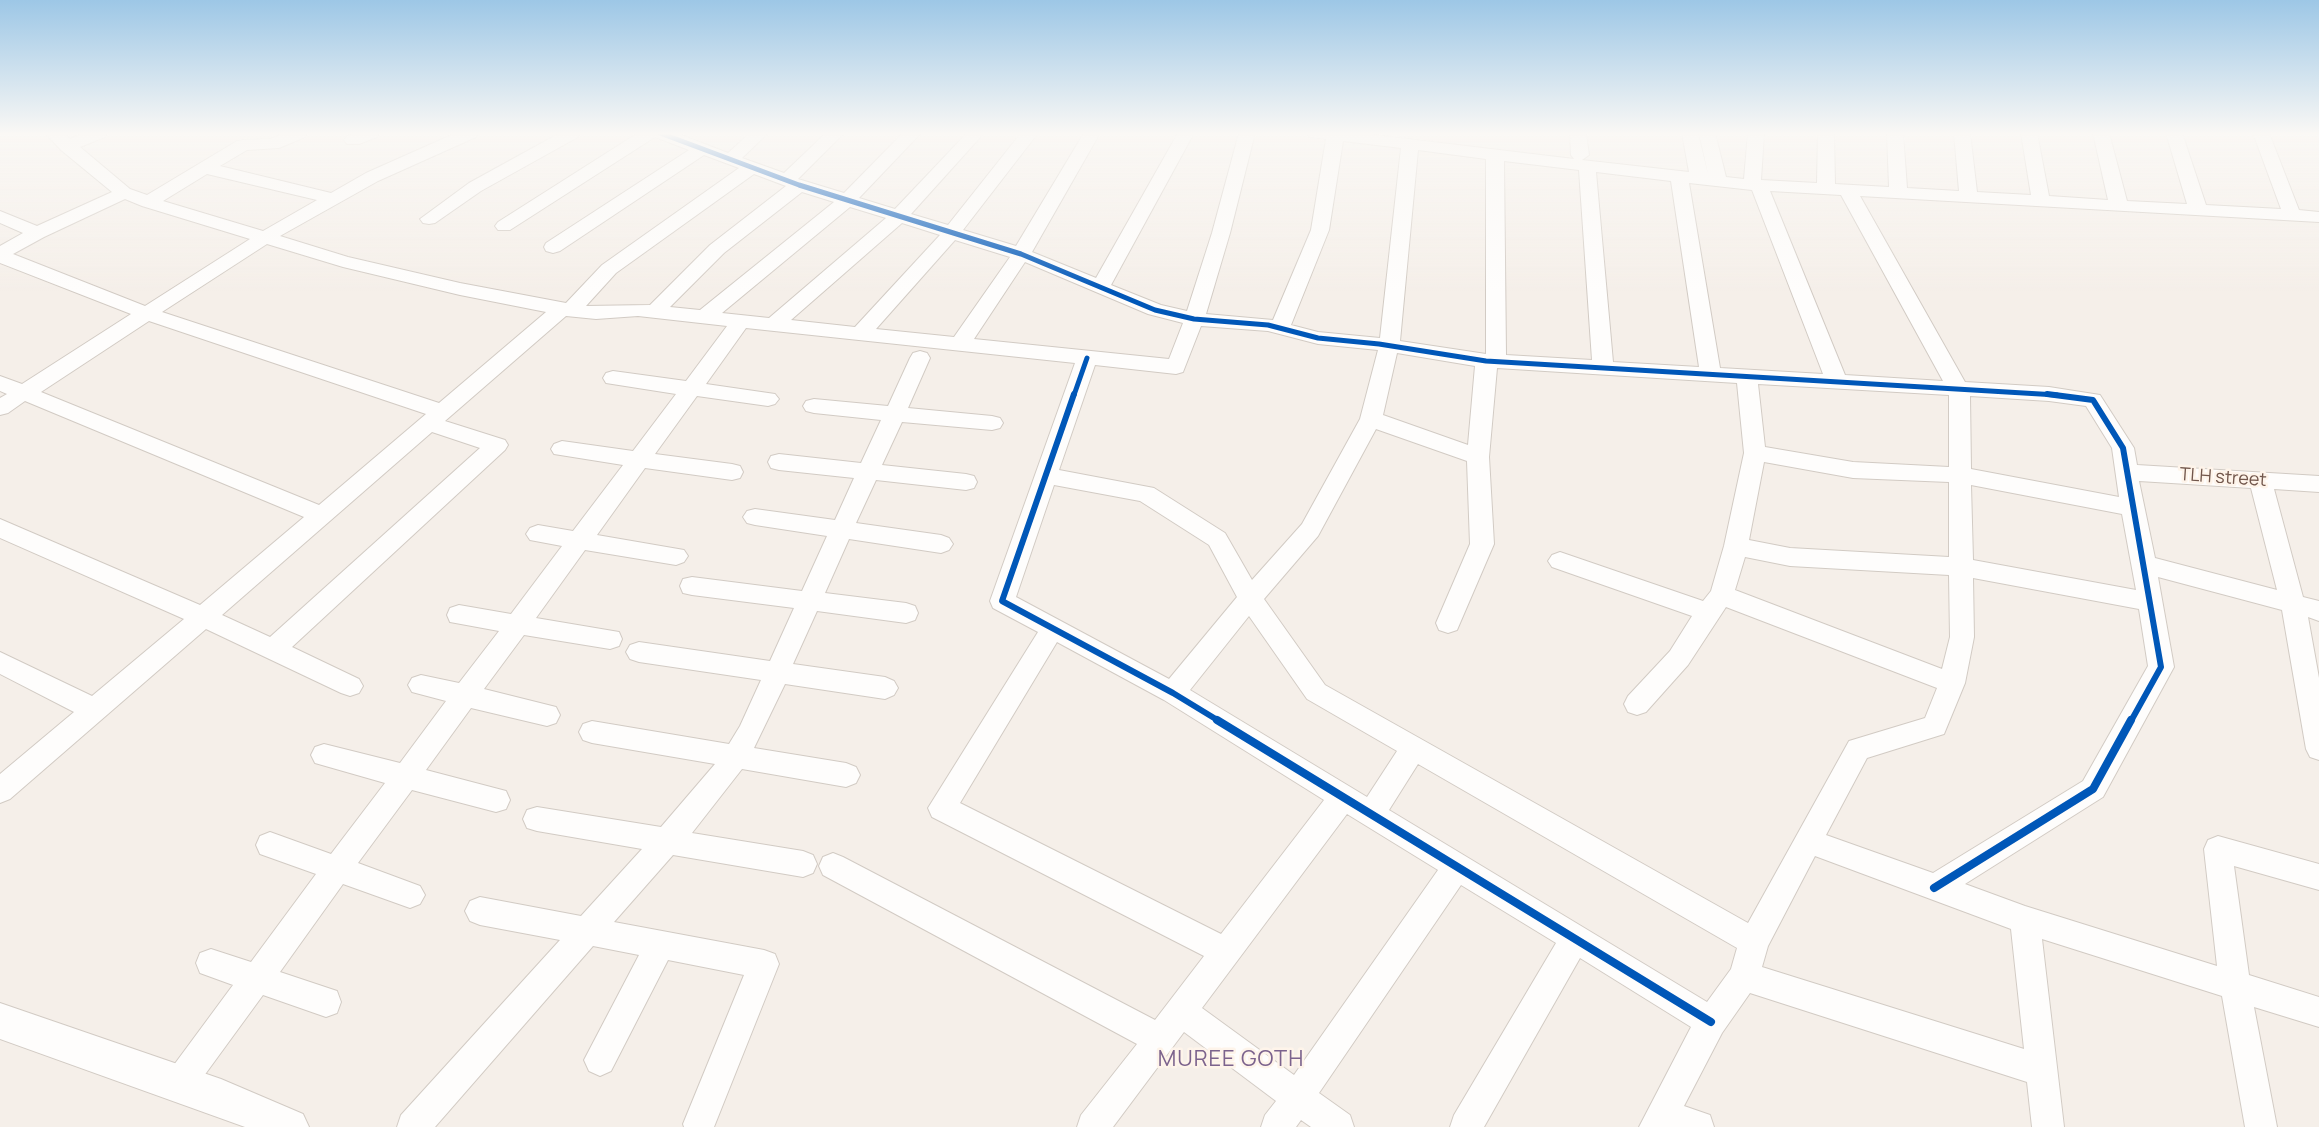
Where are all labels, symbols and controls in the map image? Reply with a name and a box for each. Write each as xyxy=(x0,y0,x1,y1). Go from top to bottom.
street label: TLH street xyxy=(2179,464,2267,492)
district label: MUREE GOTH xyxy=(1157,1047,1305,1073)

